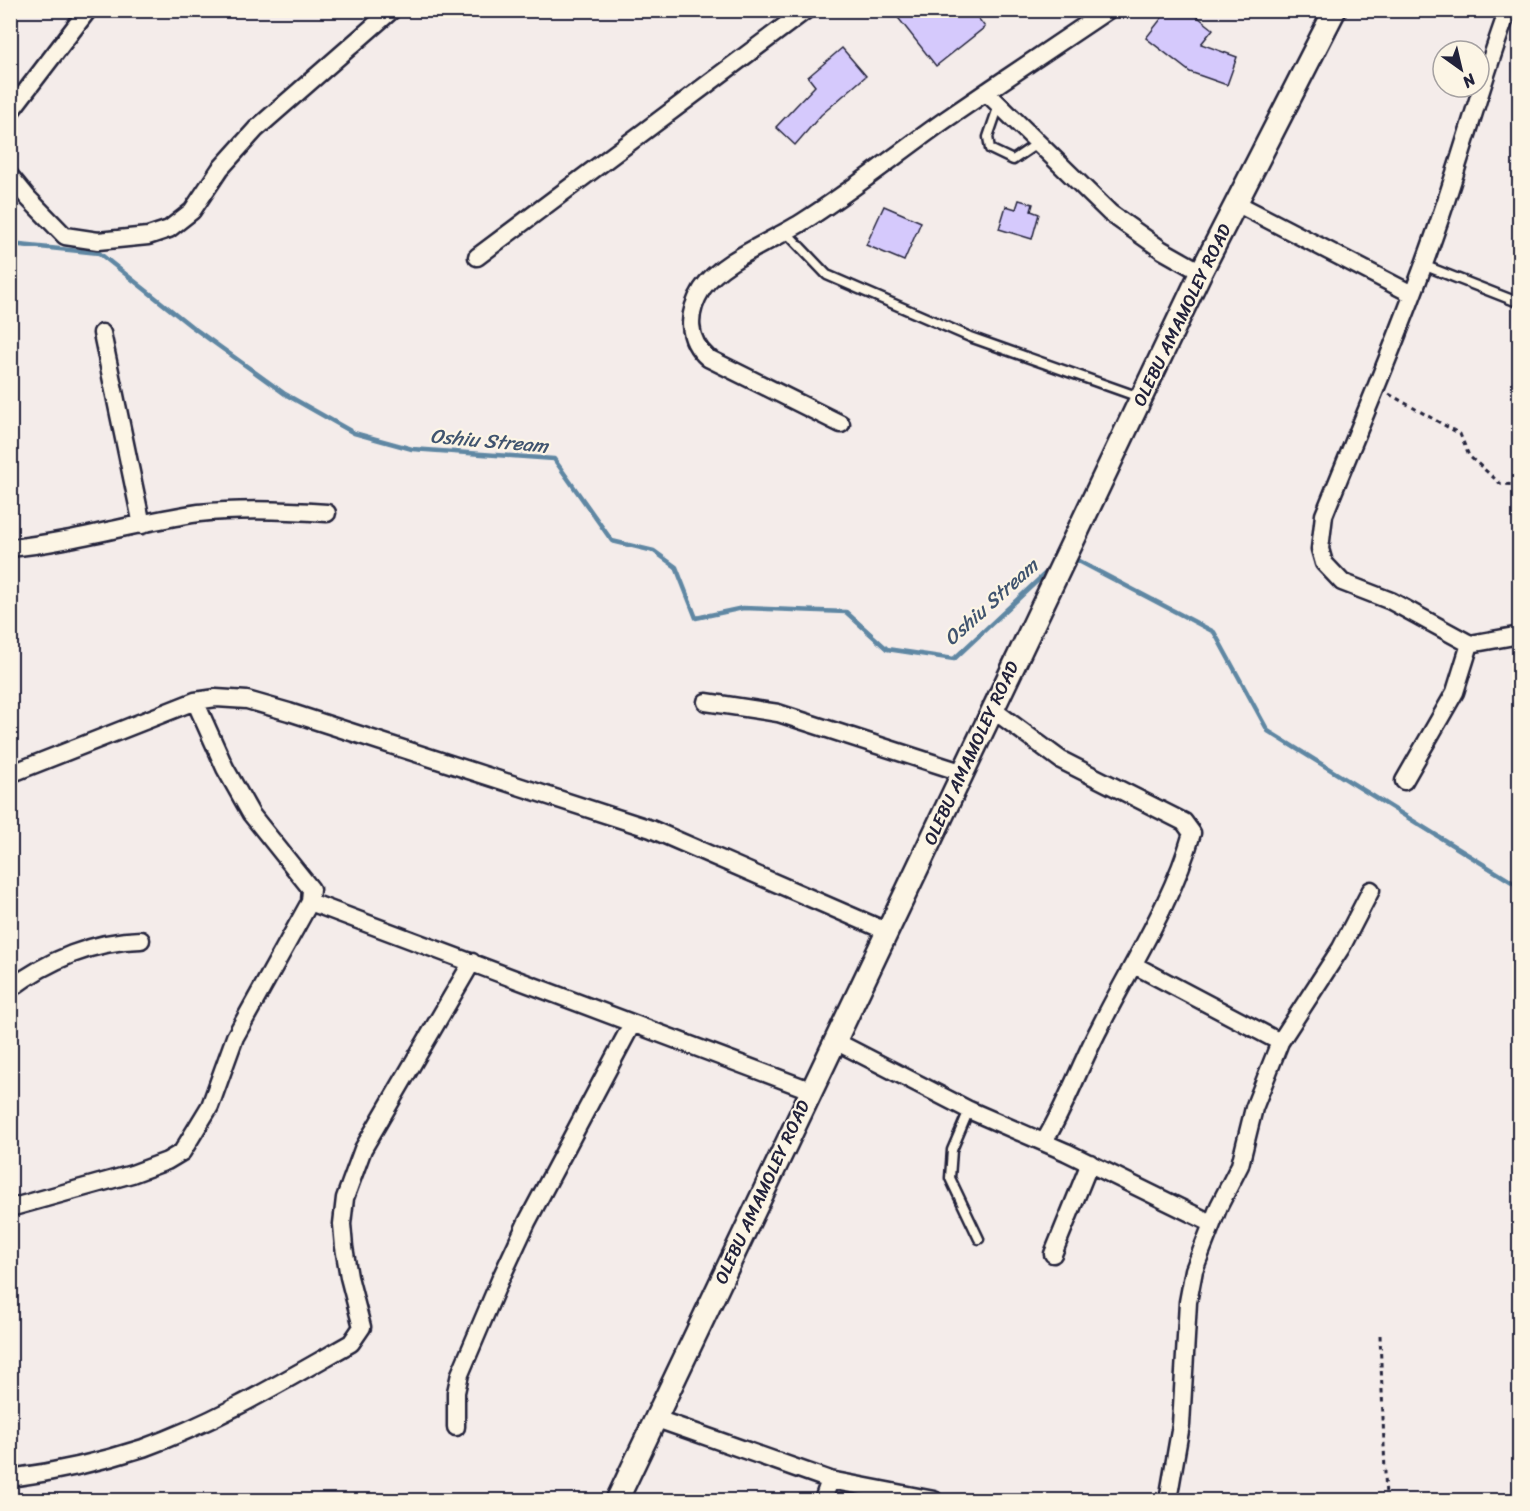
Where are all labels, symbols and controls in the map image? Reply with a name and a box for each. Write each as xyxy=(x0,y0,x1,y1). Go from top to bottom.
north arrow xyxy=(1431,39,1491,99)
text: N xyxy=(1456,65,1483,97)
street label: OLEBU AMAMOLEY ROAD xyxy=(1124,218,1240,412)
water label: Oshiu Stream xyxy=(429,418,551,464)
water label: Oshiu Stream xyxy=(935,548,1048,654)
street label: OLEBU AMAMOLEY ROAD xyxy=(914,655,1028,850)
street label: OLEBU AMAMOLEY ROAD xyxy=(705,1094,819,1289)

